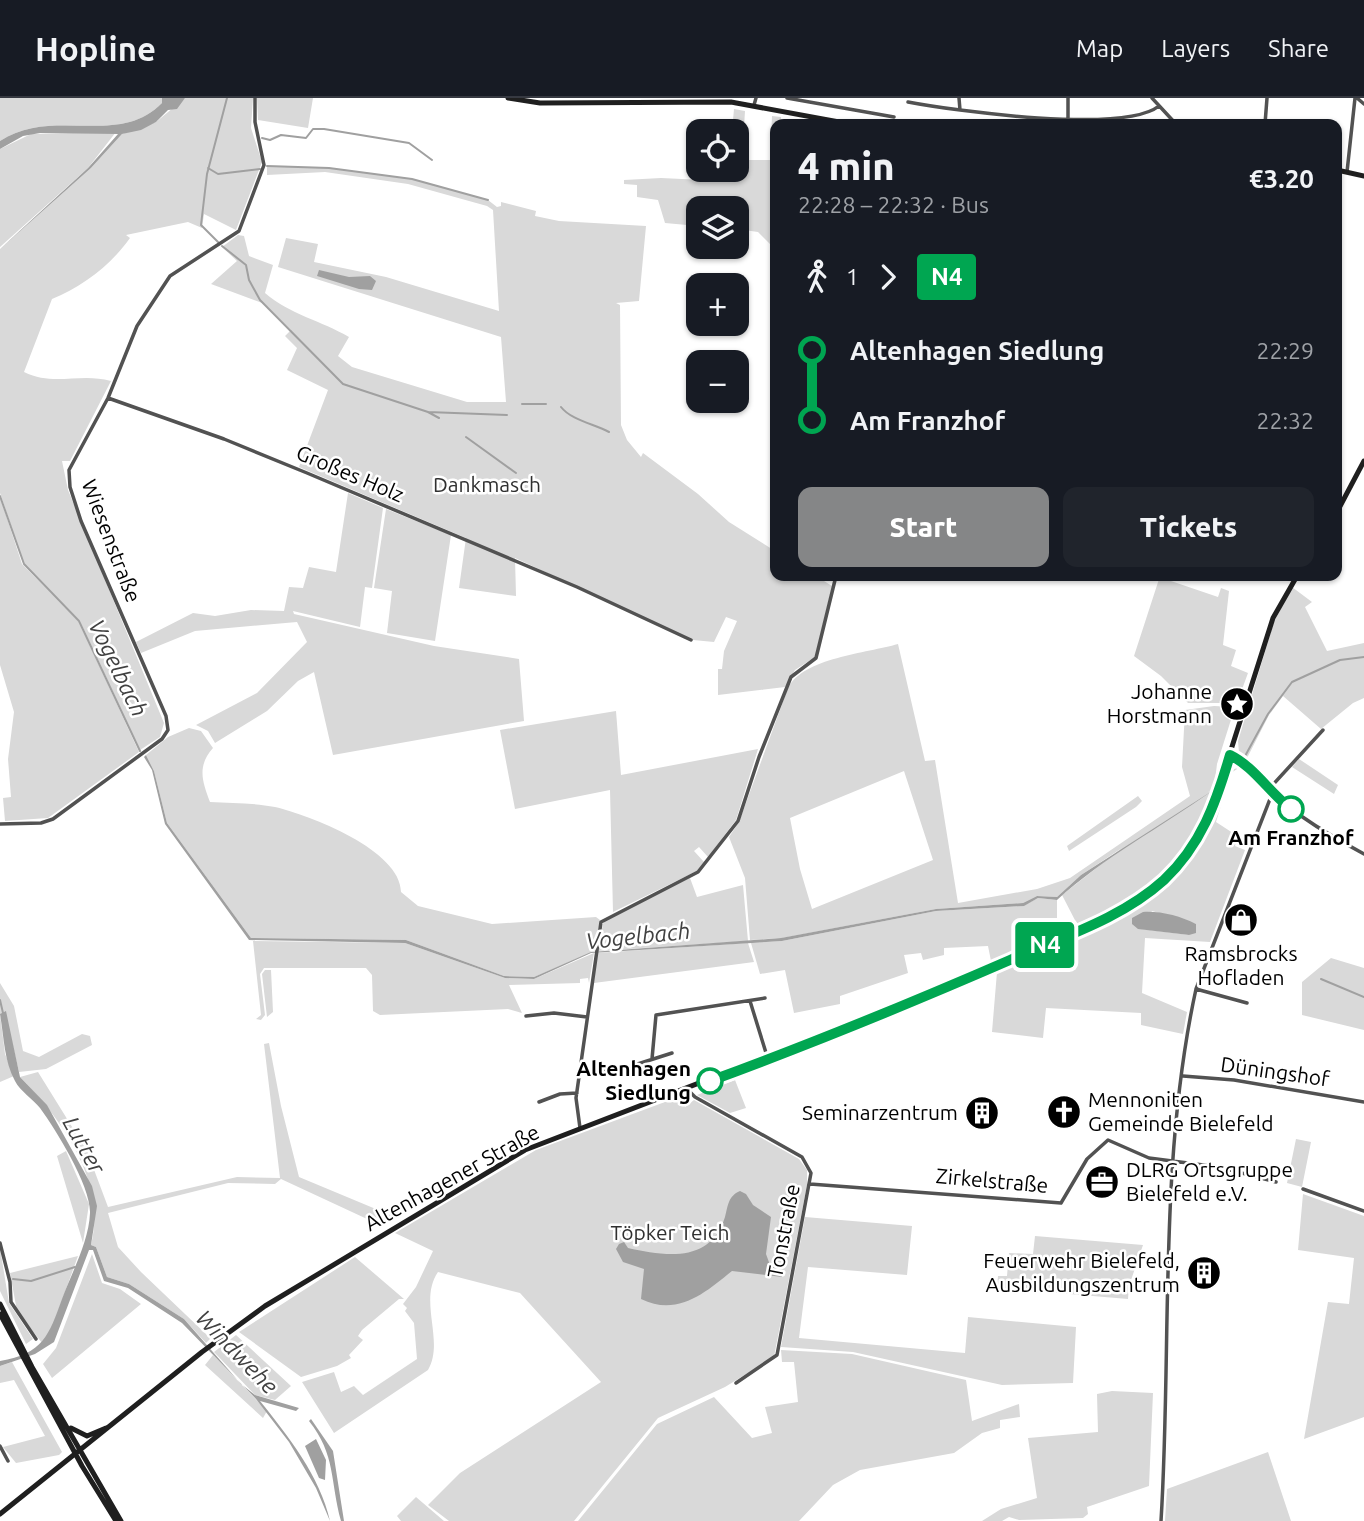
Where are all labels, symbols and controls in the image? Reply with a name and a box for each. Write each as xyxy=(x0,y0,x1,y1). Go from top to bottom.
text: Hopline xyxy=(35,30,156,67)
text: Map xyxy=(1076,35,1123,62)
text: Layers xyxy=(1161,35,1230,62)
text: Share xyxy=(1268,35,1329,62)
map controls xyxy=(686,119,749,413)
button: locate xyxy=(686,119,749,182)
text: 4 min xyxy=(798,145,895,187)
text: €3.20 xyxy=(1249,164,1314,193)
text: 22:28 – 22:32 · Bus xyxy=(798,192,989,217)
button: layers xyxy=(686,196,749,259)
icon: walk xyxy=(798,258,836,296)
icon: forward xyxy=(869,258,907,296)
text: N4 xyxy=(931,263,962,290)
text: 1 xyxy=(846,264,859,289)
button: + xyxy=(686,273,749,336)
text: Altenhagen Siedlung xyxy=(850,336,1104,365)
text: 22:29 xyxy=(1256,338,1314,363)
button: − xyxy=(686,350,749,413)
text: Am Franzhof xyxy=(850,406,1005,435)
text: 22:32 xyxy=(1256,408,1314,433)
street label: Großes Holz xyxy=(293,440,408,506)
park label: Dankmasch xyxy=(433,472,541,496)
street label: Wiesenstraße xyxy=(78,476,146,605)
button: Start xyxy=(798,487,1049,567)
button: Tickets xyxy=(1063,487,1314,567)
water label: Vogelbach xyxy=(84,615,153,720)
place label: Johanne Horstmann xyxy=(1107,679,1212,727)
place icon: Johanne Horstmann xyxy=(1218,685,1256,723)
marker: Am Franzhof xyxy=(1278,796,1304,822)
place label: Am Franzhof xyxy=(1228,825,1354,849)
shop icon: Ramsbrocks Hofladen xyxy=(1222,901,1260,939)
water label: Vogelbach xyxy=(584,918,691,953)
line badge: N4 xyxy=(1014,922,1076,968)
text: N4 xyxy=(1029,931,1061,958)
place label: Ramsbrocks Hofladen xyxy=(1184,941,1298,989)
street label: Düningshof xyxy=(1219,1052,1332,1091)
place label: Altenhagen Siedlung xyxy=(576,1056,691,1104)
marker: Altenhagen Siedlung xyxy=(697,1068,723,1094)
place label: Mennoniten Gemeinde Bielefeld xyxy=(1088,1087,1274,1135)
church icon: Mennoniten Gemeinde Bielefeld xyxy=(1045,1093,1083,1131)
building icon: Seminarzentrum xyxy=(963,1094,1001,1132)
place label: Seminarzentrum xyxy=(802,1100,958,1124)
water label: Lutter xyxy=(59,1112,111,1179)
street label: Altenhagener Straße xyxy=(360,1119,543,1235)
place label: DLRG Ortsgruppe Bielefeld e.V. xyxy=(1126,1157,1293,1205)
street label: Zirkelstraße xyxy=(935,1163,1049,1197)
office icon: DLRG Ortsgruppe Bielefeld e.V. xyxy=(1083,1163,1121,1201)
street label: Tonstraße xyxy=(762,1182,804,1280)
park label: Töpker Teich xyxy=(611,1220,729,1244)
place label: Feuerwehr Bielefeld, Ausbildungszentrum xyxy=(983,1248,1180,1296)
building icon: Feuerwehr Bielefeld, Ausbildungszentrum xyxy=(1185,1254,1223,1292)
water label: Windwehe xyxy=(192,1305,283,1399)

